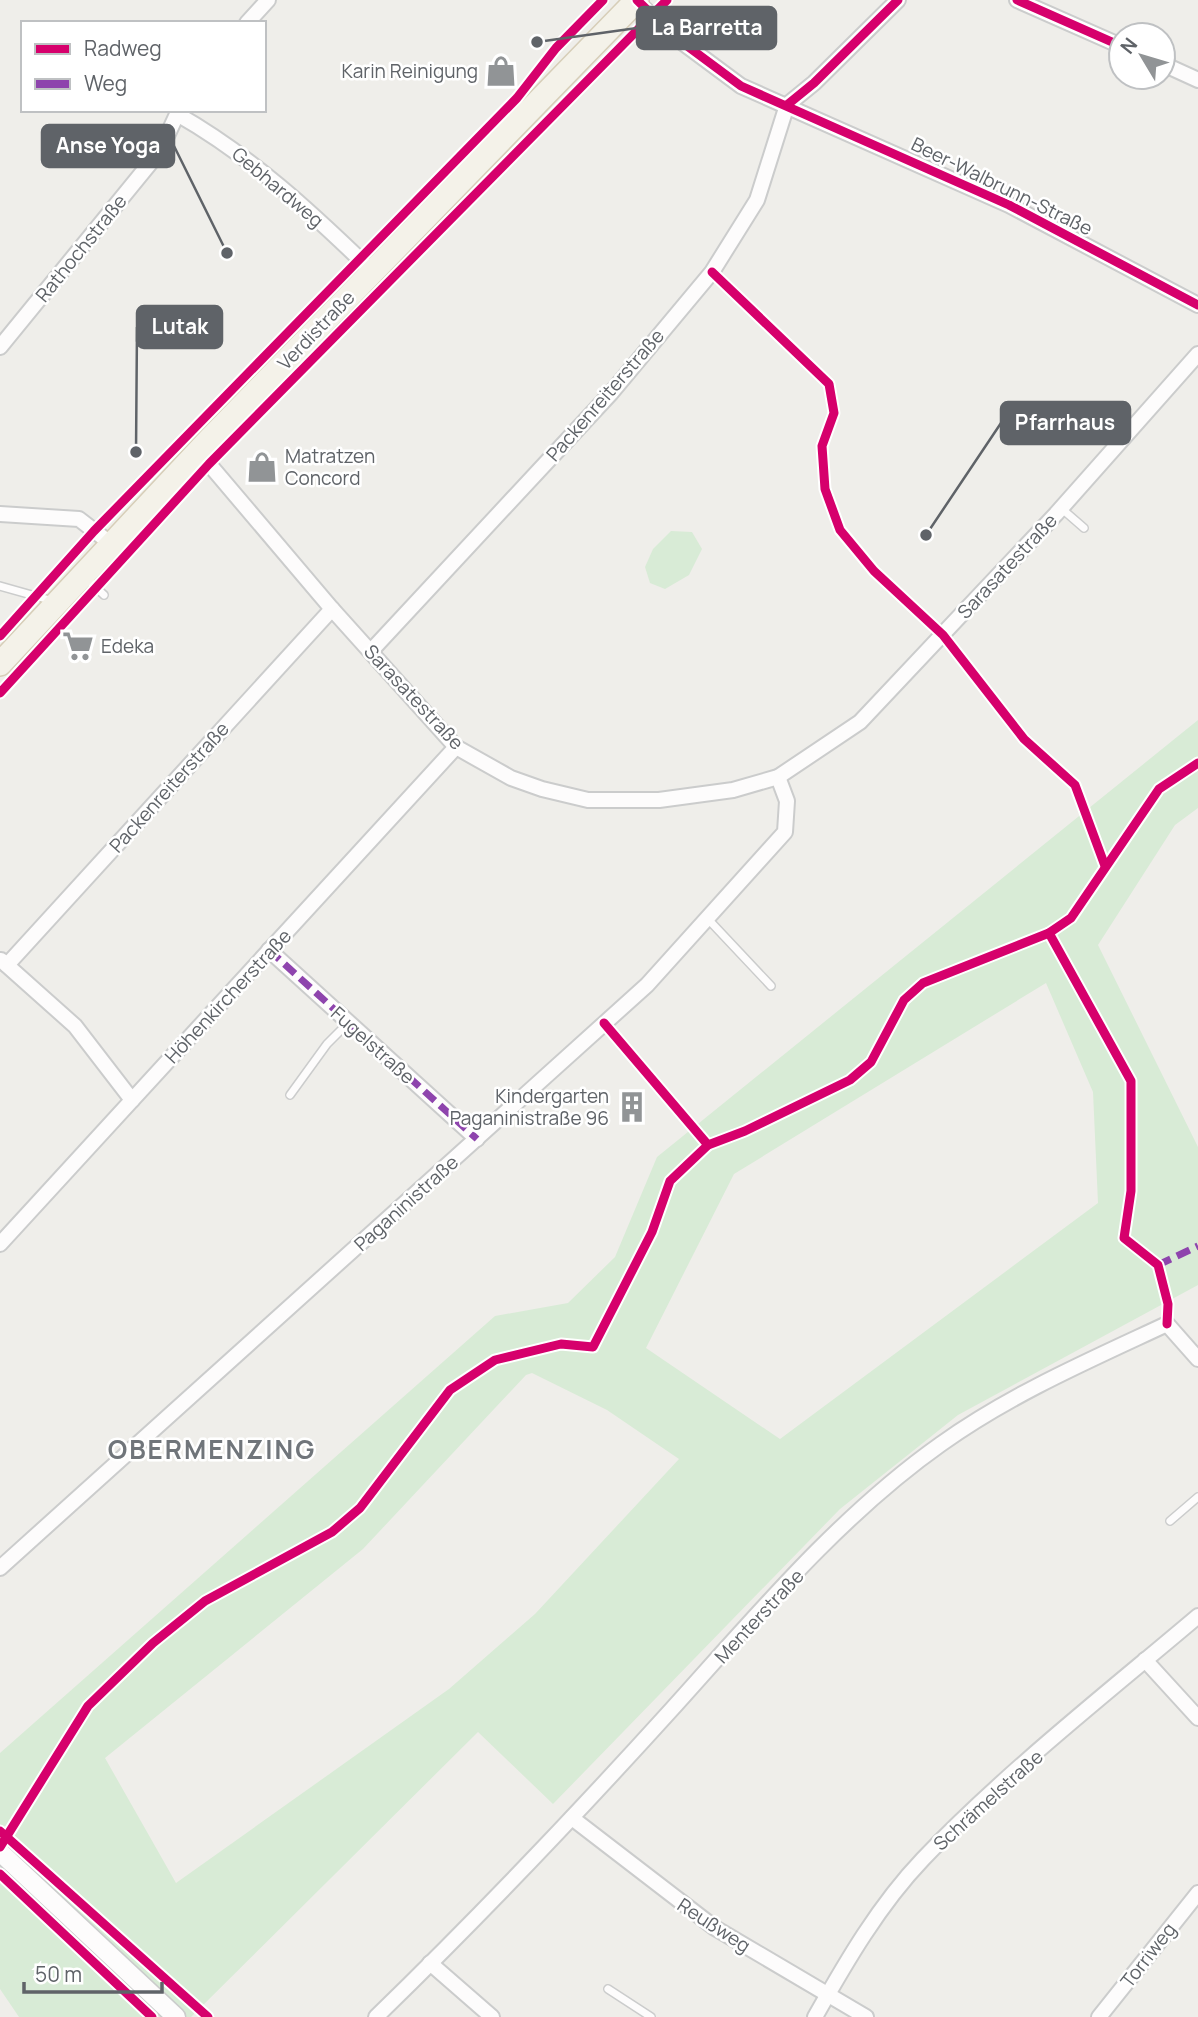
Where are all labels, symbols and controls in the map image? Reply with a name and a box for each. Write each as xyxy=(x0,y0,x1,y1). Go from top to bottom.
callout: La Barretta xyxy=(637,7,776,49)
text: La Barretta xyxy=(651,13,763,41)
legend xyxy=(21,21,266,112)
north arrow xyxy=(1107,21,1177,91)
text: N xyxy=(1114,32,1143,59)
text: Radweg xyxy=(84,34,162,62)
shop icon: Karin Reinigung xyxy=(484,54,518,88)
place label: Karin Reinigung xyxy=(341,58,478,84)
text: Weg xyxy=(84,69,127,97)
callout: Anse Yoga xyxy=(42,125,174,167)
text: Anse Yoga xyxy=(56,131,160,159)
street label: Beer-Walbrunn-Straße xyxy=(907,131,1097,241)
street label: Gebhardweg xyxy=(227,141,329,233)
street label: Rathochstraße xyxy=(29,189,133,307)
street label: Verdistraße xyxy=(272,285,360,375)
callout: Lutak xyxy=(137,306,222,348)
text: Lutak xyxy=(152,312,209,340)
street label: Packenreiterstraße xyxy=(540,323,670,467)
callout: Pfarrhaus xyxy=(1001,402,1130,444)
text: Pfarrhaus xyxy=(1015,408,1115,436)
place label: Matratzen Concord xyxy=(285,443,375,491)
shop icon: Matratzen Concord xyxy=(245,450,279,484)
street label: Sarasatestraße xyxy=(951,508,1063,624)
supermarket icon: Edeka xyxy=(61,629,95,663)
place label: Edeka xyxy=(101,633,154,659)
street label: Sarasatestraße xyxy=(358,639,470,755)
street label: Packenreiterstraße xyxy=(103,716,235,858)
street label: Höhenkircherstraße xyxy=(159,923,297,1069)
street label: Fugelstraße xyxy=(325,1000,421,1090)
place label: Kindergarten Paganinistraße 96 xyxy=(450,1083,609,1131)
building icon: Kindergarten Paganinistraße 96 xyxy=(615,1090,649,1124)
street label: Paganinistraße xyxy=(348,1149,464,1257)
district label: OBERMENZING xyxy=(108,1431,316,1467)
street label: Menterstraße xyxy=(709,1563,809,1669)
street label: Schrämelstraße xyxy=(928,1744,1048,1856)
street label: Reußweg xyxy=(672,1892,756,1958)
street label: Torriweg xyxy=(1114,1917,1182,1993)
scale bar xyxy=(24,1951,163,1995)
text: 50 m xyxy=(35,1960,82,1988)

